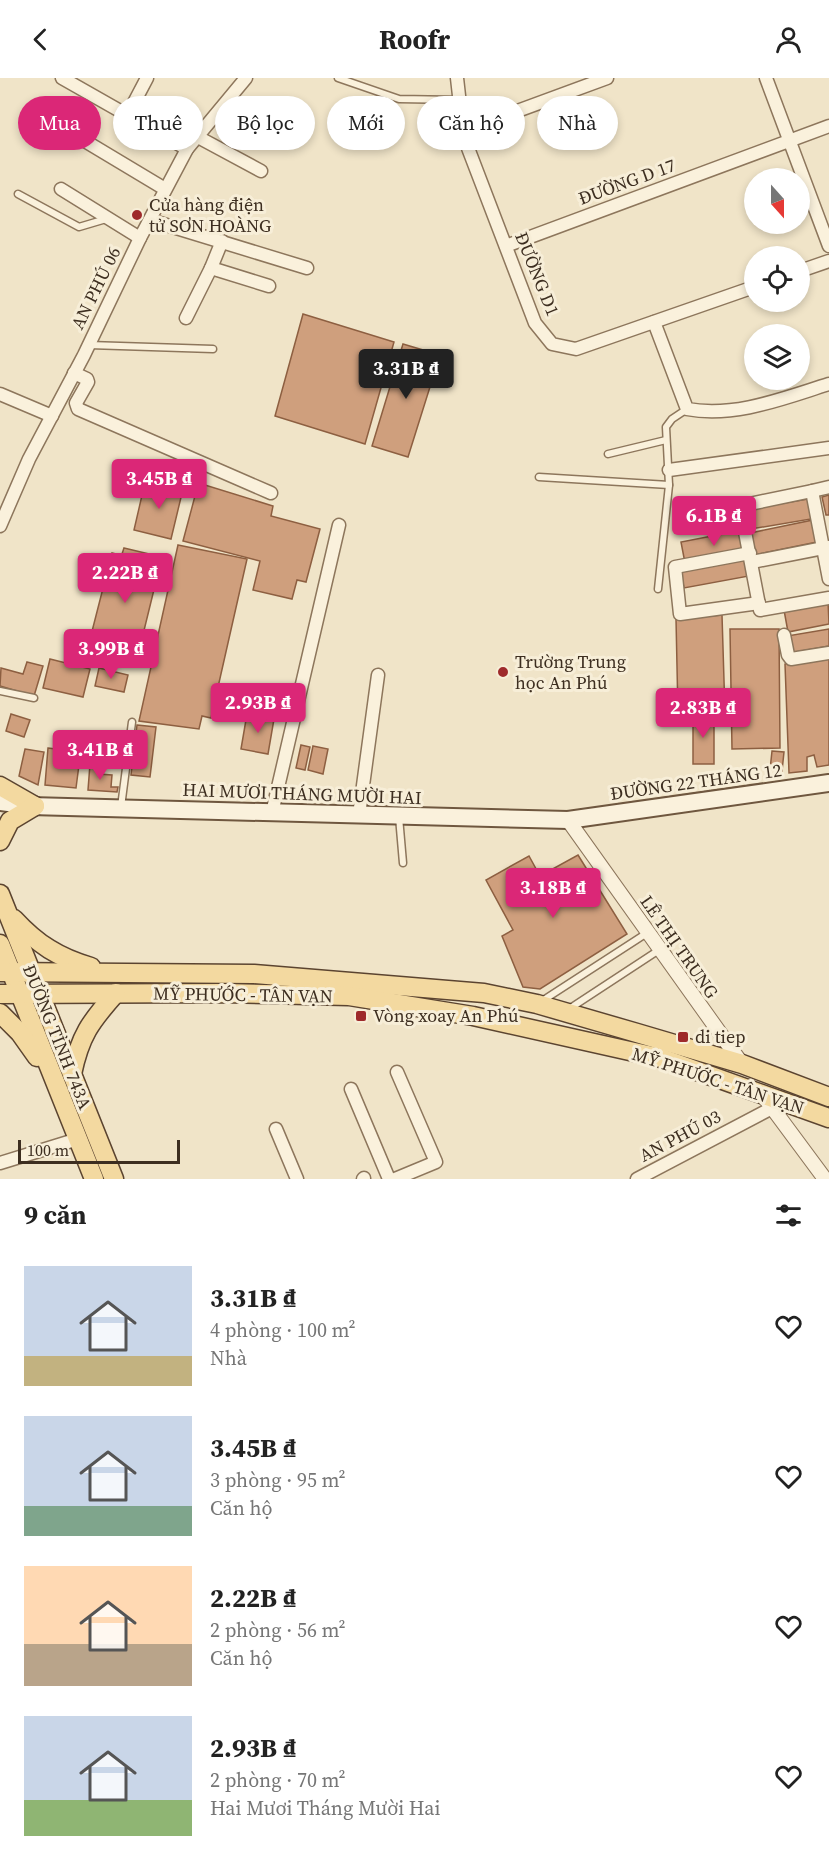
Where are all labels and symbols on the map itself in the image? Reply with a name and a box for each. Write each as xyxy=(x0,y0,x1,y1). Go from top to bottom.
street label: ĐƯỜNG D 17 xyxy=(575,152,679,211)
north arrow xyxy=(744,168,810,234)
place label: Cửa hàng điện tử SƠN HOÀNG xyxy=(149,192,271,238)
marker: Cửa hàng điện tử SƠN HOÀNG xyxy=(130,208,144,222)
street label: ĐƯỜNG D1 xyxy=(509,228,566,320)
street label: AN PHÚ 06 xyxy=(65,242,126,333)
pin: 3.31B ₫ xyxy=(351,349,461,400)
pin: 3.45B ₫ xyxy=(104,459,214,510)
pin: 6.1B ₫ xyxy=(665,496,763,547)
pin: 2.22B ₫ xyxy=(70,553,180,604)
pin: 3.99B ₫ xyxy=(56,629,166,680)
place label: Trường Trung học An Phú xyxy=(515,649,626,695)
marker: Trường Trung học An Phú xyxy=(496,665,510,679)
pin: 2.93B ₫ xyxy=(203,683,313,734)
pin: 2.83B ₫ xyxy=(648,688,758,739)
pin: 3.41B ₫ xyxy=(45,730,155,781)
street label: ĐƯỜNG 22 THÁNG 12 xyxy=(609,757,783,806)
street label: HAI MƯƠI THÁNG MƯỜI HAI xyxy=(182,777,422,810)
pin: 3.18B ₫ xyxy=(498,868,608,919)
street label: LÊ THỊ TRUNG xyxy=(635,890,724,1003)
street label: ĐƯỜNG TỈNH 743A xyxy=(17,961,98,1113)
street label: MỸ PHƯỚC - TÂN VẠN xyxy=(153,980,333,1009)
place label: Vòng xoay An Phú xyxy=(373,1003,518,1028)
marker: Vòng xoay An Phú xyxy=(354,1009,368,1023)
place label: di tiep xyxy=(695,1024,745,1049)
marker: di tiep xyxy=(676,1030,690,1044)
street label: MỸ PHƯỚC - TÂN VẠN xyxy=(629,1041,807,1120)
street label: AN PHÚ 03 xyxy=(635,1104,725,1168)
scale bar xyxy=(18,1137,180,1164)

